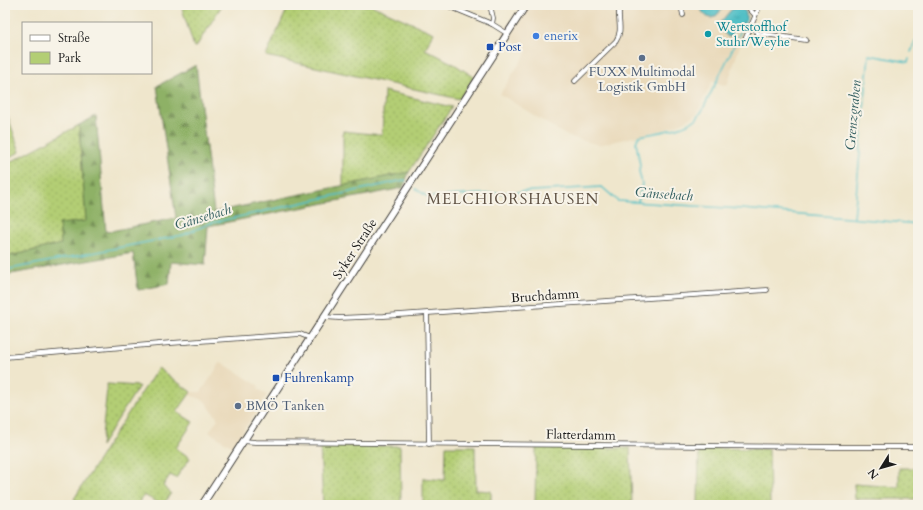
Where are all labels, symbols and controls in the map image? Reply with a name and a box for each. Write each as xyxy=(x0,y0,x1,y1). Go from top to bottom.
place label: Wertstoffhof Stuhr/Weyhe xyxy=(715,18,790,51)
legend xyxy=(22,22,152,74)
place label: enerix xyxy=(544,27,579,45)
marker: Wertstoffhof Stuhr/Weyhe xyxy=(703,29,713,39)
text: Straße xyxy=(58,30,90,46)
marker: enerix xyxy=(531,31,541,41)
place label: Post xyxy=(498,38,521,56)
marker: Post xyxy=(485,42,495,52)
text: Park xyxy=(58,50,82,66)
marker: FUXX Multimodal Logistik GmbH xyxy=(637,53,647,63)
place label: FUXX Multimodal Logistik GmbH xyxy=(589,63,696,96)
water label: Grenzgraben xyxy=(840,79,866,151)
water label: Gänsebach xyxy=(634,183,694,206)
district label: MELCHIORSHAUSEN xyxy=(427,189,599,209)
water label: Gänsebach xyxy=(173,199,234,235)
street label: Syker Straße xyxy=(329,215,381,283)
street label: Bruchdamm xyxy=(510,285,580,307)
place label: Fuhrenkamp xyxy=(284,369,354,387)
marker: Fuhrenkamp xyxy=(271,373,281,383)
place label: BMÖ Tanken xyxy=(246,397,325,415)
marker: BMÖ Tanken xyxy=(233,401,243,411)
street label: Flatterdamm xyxy=(546,425,616,445)
north arrow xyxy=(861,448,901,488)
text: N xyxy=(864,465,882,482)

